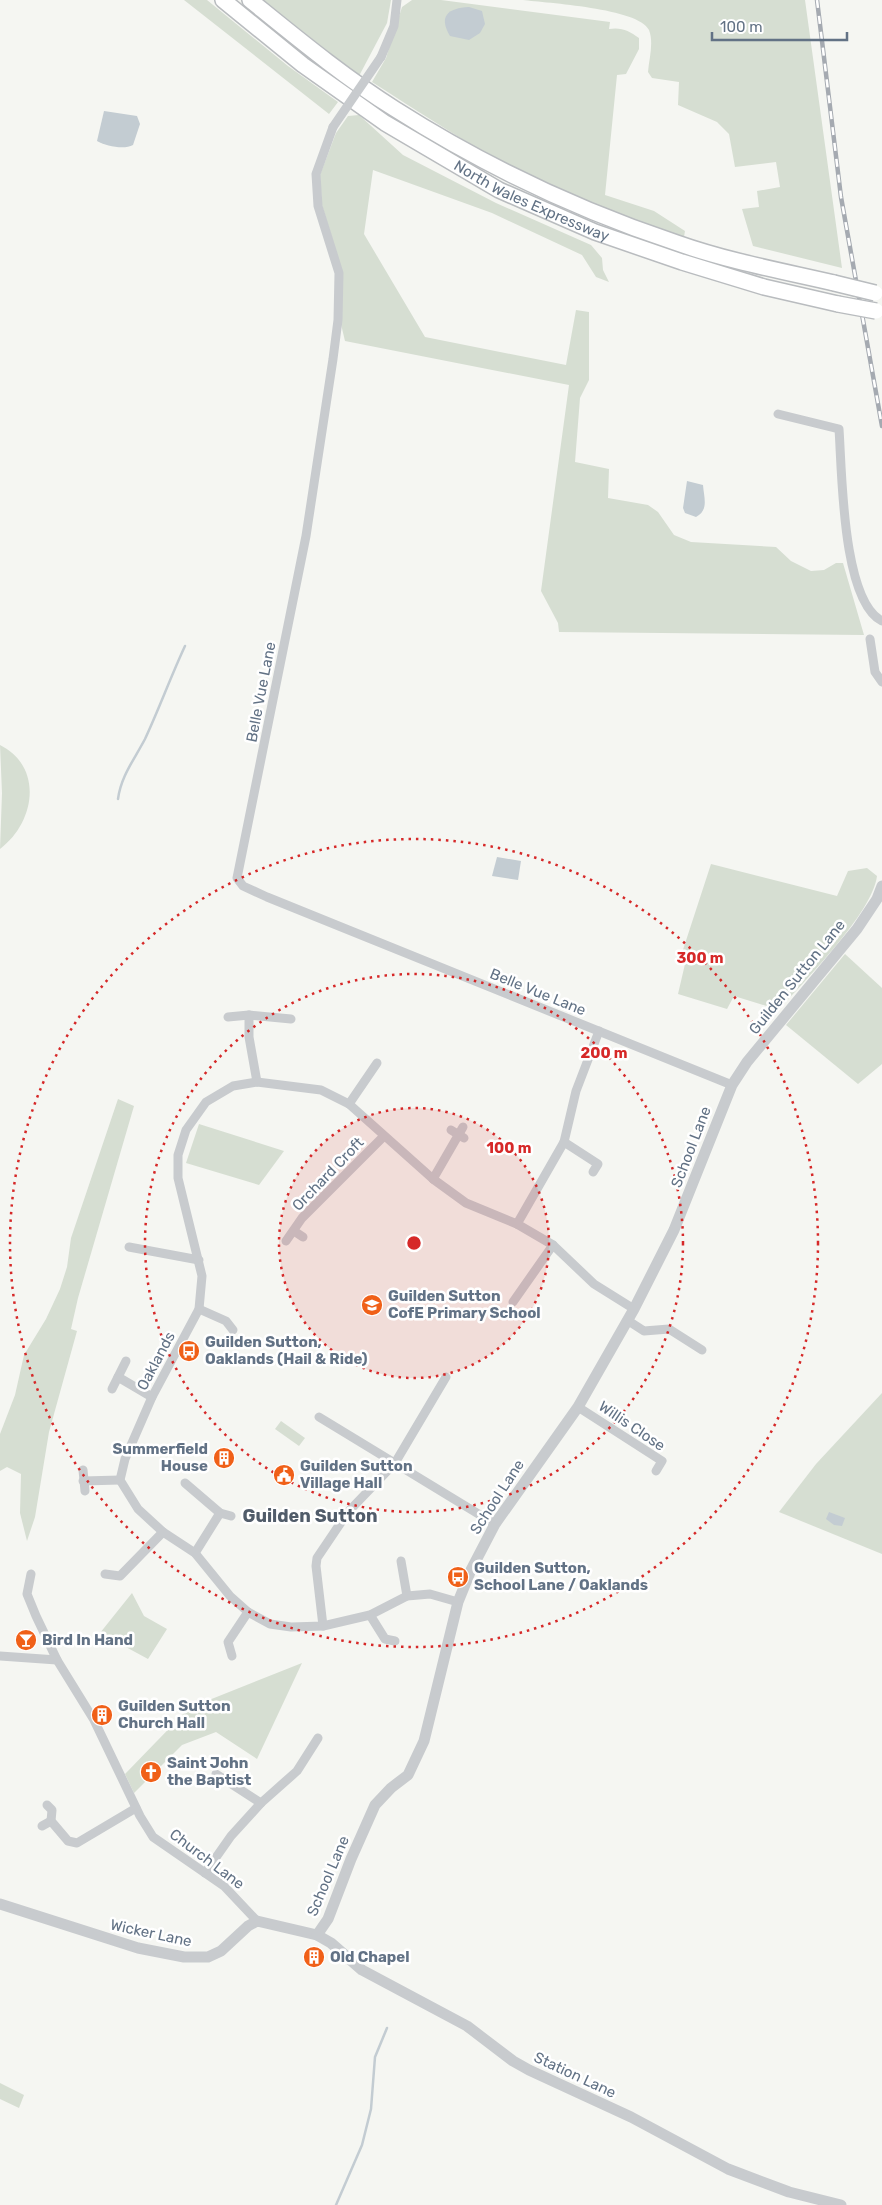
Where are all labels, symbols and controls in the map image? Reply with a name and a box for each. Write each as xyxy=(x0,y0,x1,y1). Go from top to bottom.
scale bar xyxy=(712,10,847,42)
text: 100 m xyxy=(720,18,762,36)
street label: North Wales Expressway xyxy=(451,157,612,245)
street label: Belle Vue Lane xyxy=(242,640,280,744)
street label: Guilden Sutton Lane xyxy=(745,916,849,1038)
text: 300 m xyxy=(676,949,724,967)
street label: Belle Vue Lane xyxy=(487,965,589,1019)
text: 200 m xyxy=(580,1044,628,1062)
street label: School Lane xyxy=(667,1104,715,1190)
street label: Orchard Croft xyxy=(288,1133,368,1215)
text: 100 m xyxy=(487,1139,531,1157)
centre of rings xyxy=(405,1234,423,1252)
place label: Guilden Sutton CofE Primary School xyxy=(388,1287,541,1322)
school or university icon: Guilden Sutton CofE Primary School xyxy=(360,1293,384,1317)
street label: Oaklands xyxy=(133,1328,179,1393)
place label: Guilden Sutton, Oaklands (Hail & Ride) xyxy=(205,1333,368,1368)
bus stop icon: Guilden Sutton, Oaklands (Hail & Ride) xyxy=(177,1339,201,1363)
street label: Willis Close xyxy=(595,1397,669,1455)
place label: Summerfield House xyxy=(112,1440,208,1475)
building icon: Summerfield House xyxy=(212,1446,236,1470)
street label: School Lane xyxy=(466,1456,528,1538)
place label: Guilden Sutton Village Hall xyxy=(300,1457,413,1492)
public building icon: Guilden Sutton Village Hall xyxy=(272,1463,296,1487)
district label: Guilden Sutton xyxy=(242,1505,378,1527)
place label: Guilden Sutton, School Lane / Oaklands xyxy=(474,1559,648,1594)
bus stop icon: Guilden Sutton, School Lane / Oaklands xyxy=(446,1565,470,1589)
bar icon: Bird In Hand xyxy=(14,1628,38,1652)
place label: Bird In Hand xyxy=(42,1631,133,1649)
place label: Guilden Sutton Church Hall xyxy=(118,1697,231,1732)
building icon: Guilden Sutton Church Hall xyxy=(90,1703,114,1727)
place label: Saint John the Baptist xyxy=(167,1754,251,1789)
church icon: Saint John the Baptist xyxy=(139,1760,163,1784)
street label: Church Lane xyxy=(166,1825,248,1893)
street label: School Lane xyxy=(303,1833,353,1919)
street label: Wicker Lane xyxy=(109,1916,193,1950)
building icon: Old Chapel xyxy=(302,1945,326,1969)
place label: Old Chapel xyxy=(330,1948,409,1966)
street label: Station Lane xyxy=(531,2048,619,2102)

